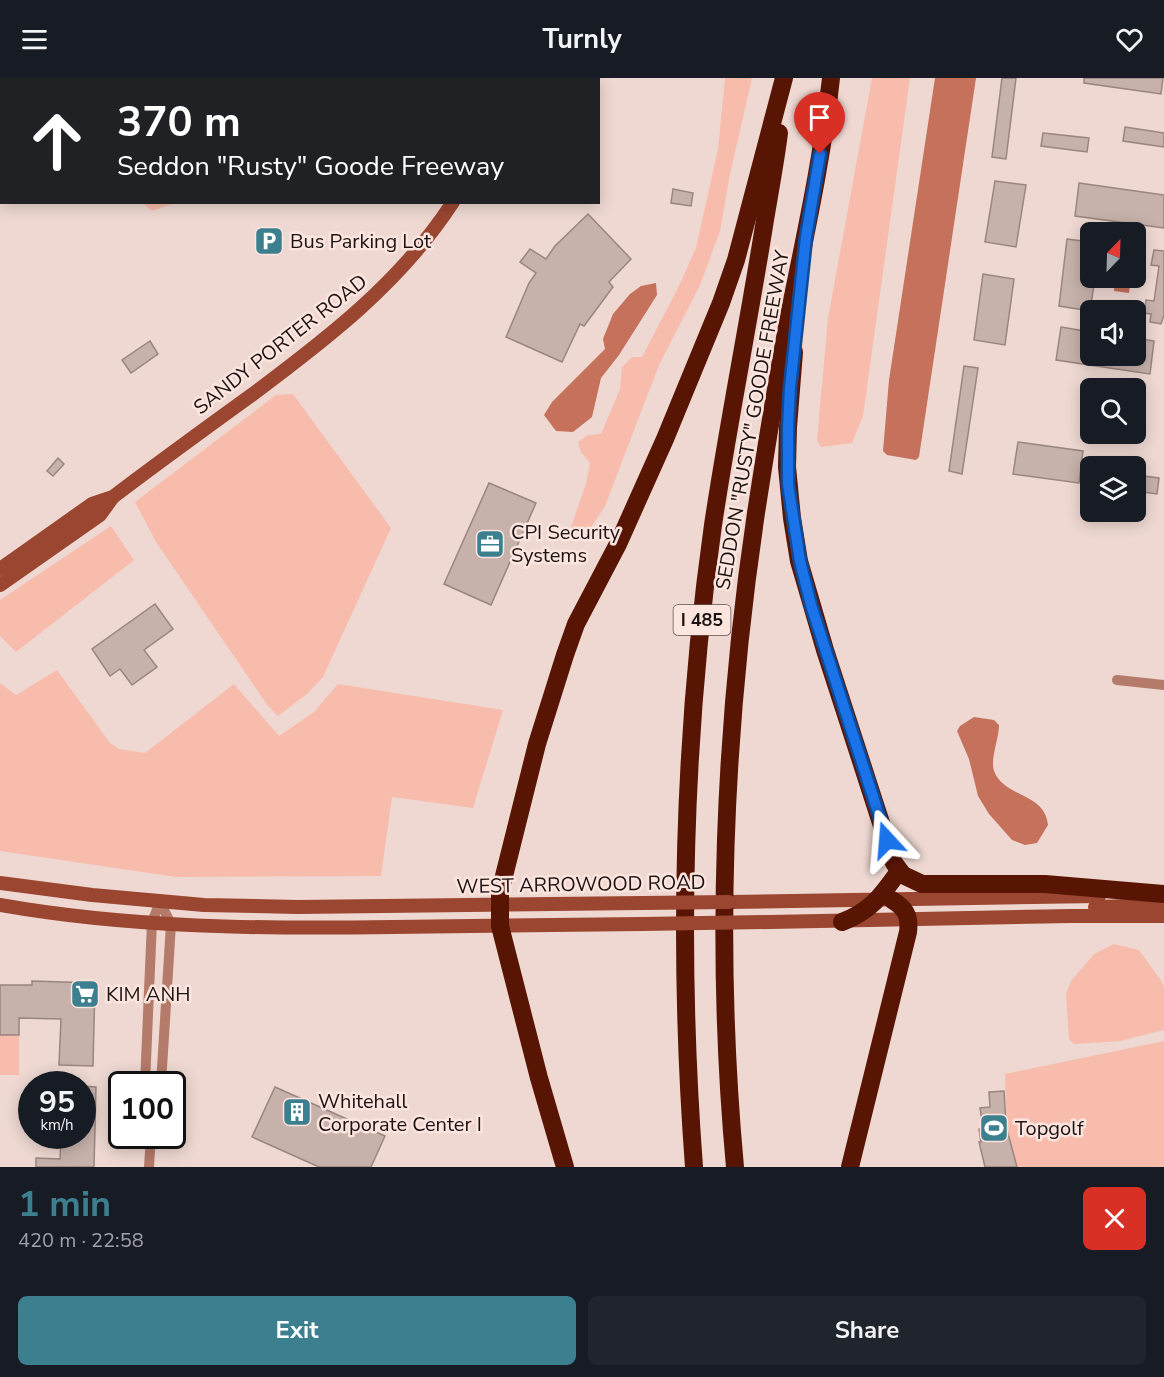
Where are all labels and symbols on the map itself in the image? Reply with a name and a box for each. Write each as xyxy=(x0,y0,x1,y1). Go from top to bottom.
pin xyxy=(794,92,845,154)
north arrow xyxy=(1080,222,1146,288)
parking icon: Bus Parking Lot xyxy=(253,225,285,257)
place label: Bus Parking Lot xyxy=(290,228,432,255)
street label: SEDDON "RUSTY" GOODE FREEWAY xyxy=(709,247,796,592)
street label: SANDY PORTER ROAD xyxy=(188,268,373,421)
place label: CPI Security Systems xyxy=(511,519,621,569)
office icon: CPI Security Systems xyxy=(474,528,506,560)
road number: I 485 xyxy=(674,605,730,635)
position arrow xyxy=(855,808,919,872)
street label: WEST ARROWOOD ROAD xyxy=(456,869,706,900)
supermarket icon: KIM ANH xyxy=(69,978,101,1010)
place label: KIM ANH xyxy=(106,981,190,1008)
speed limit sign: 100 xyxy=(108,1071,186,1149)
place label: Whitehall Corporate Center I xyxy=(318,1088,482,1138)
building icon: Whitehall Corporate Center I xyxy=(281,1096,313,1128)
sports icon: Topgolf xyxy=(978,1112,1010,1144)
place label: Topgolf xyxy=(1015,1115,1084,1142)

